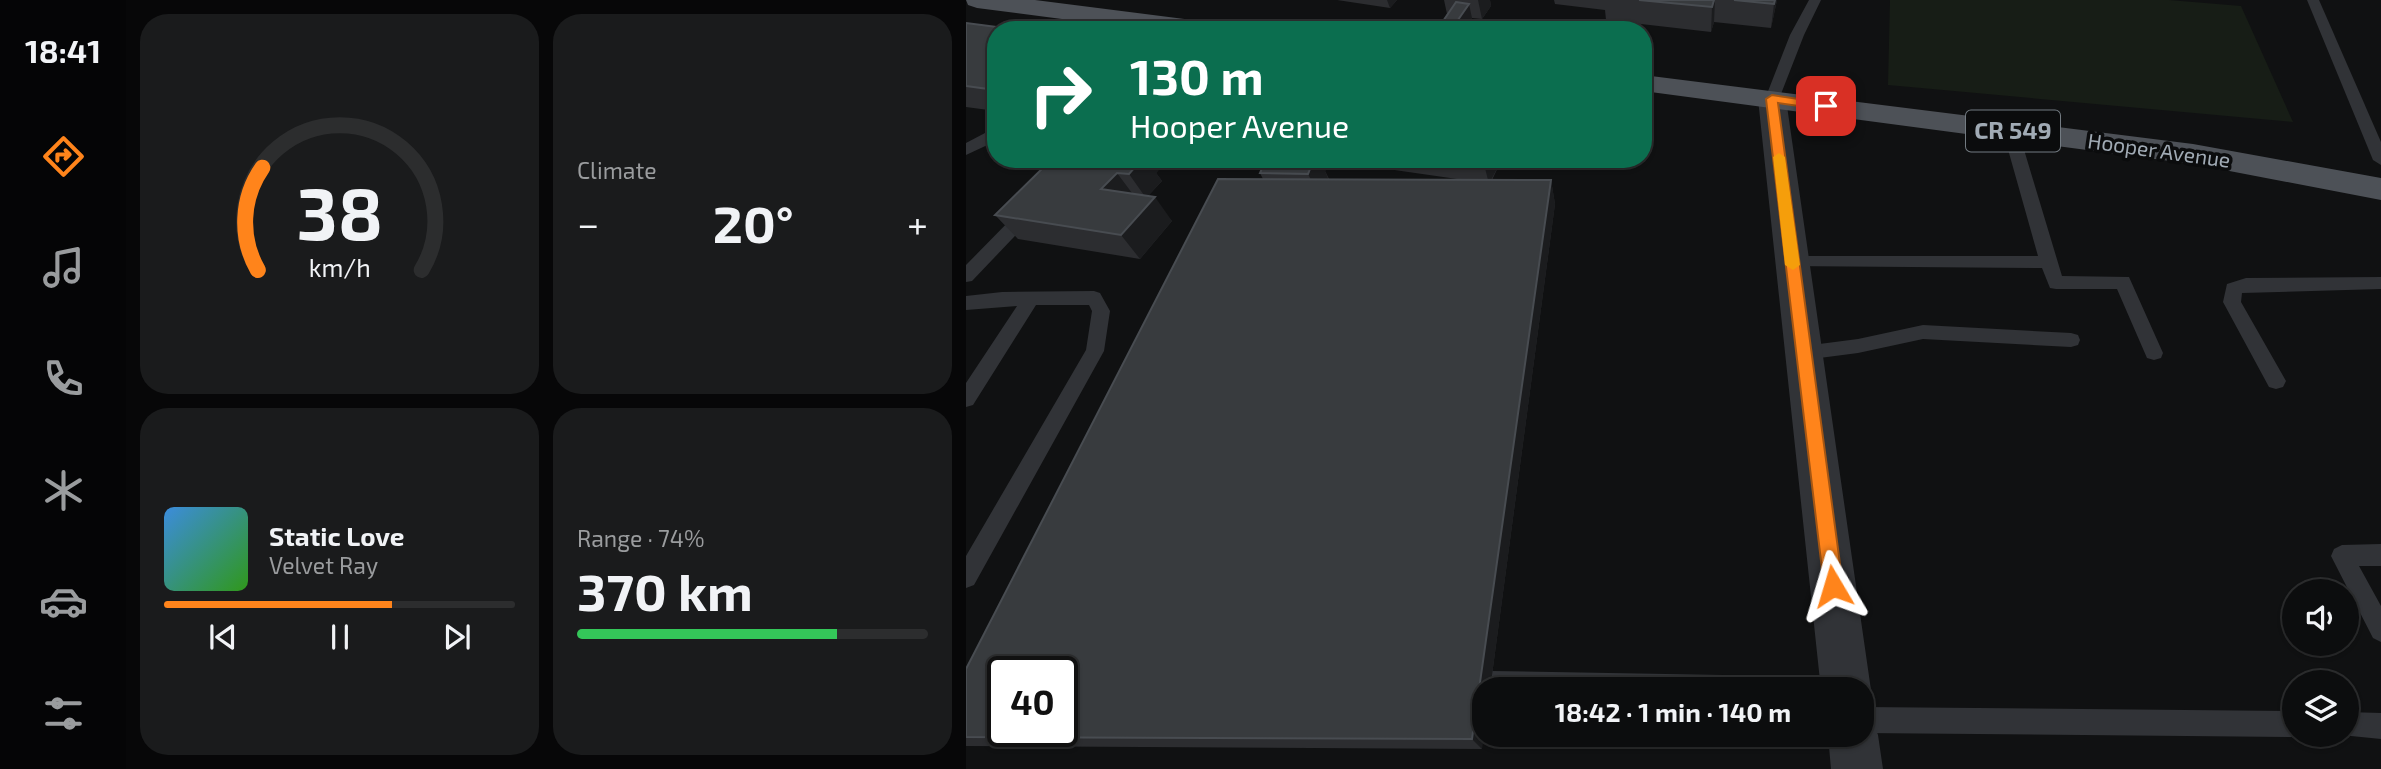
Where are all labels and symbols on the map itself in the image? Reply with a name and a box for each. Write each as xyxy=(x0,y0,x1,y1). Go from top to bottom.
pin xyxy=(1796,76,1856,136)
road number: CR 549 xyxy=(1966,110,2060,152)
street label: Hooper Avenue xyxy=(2086,127,2232,172)
position arrow xyxy=(1796,549,1870,623)
speed limit sign: 40 xyxy=(987,656,1078,747)

